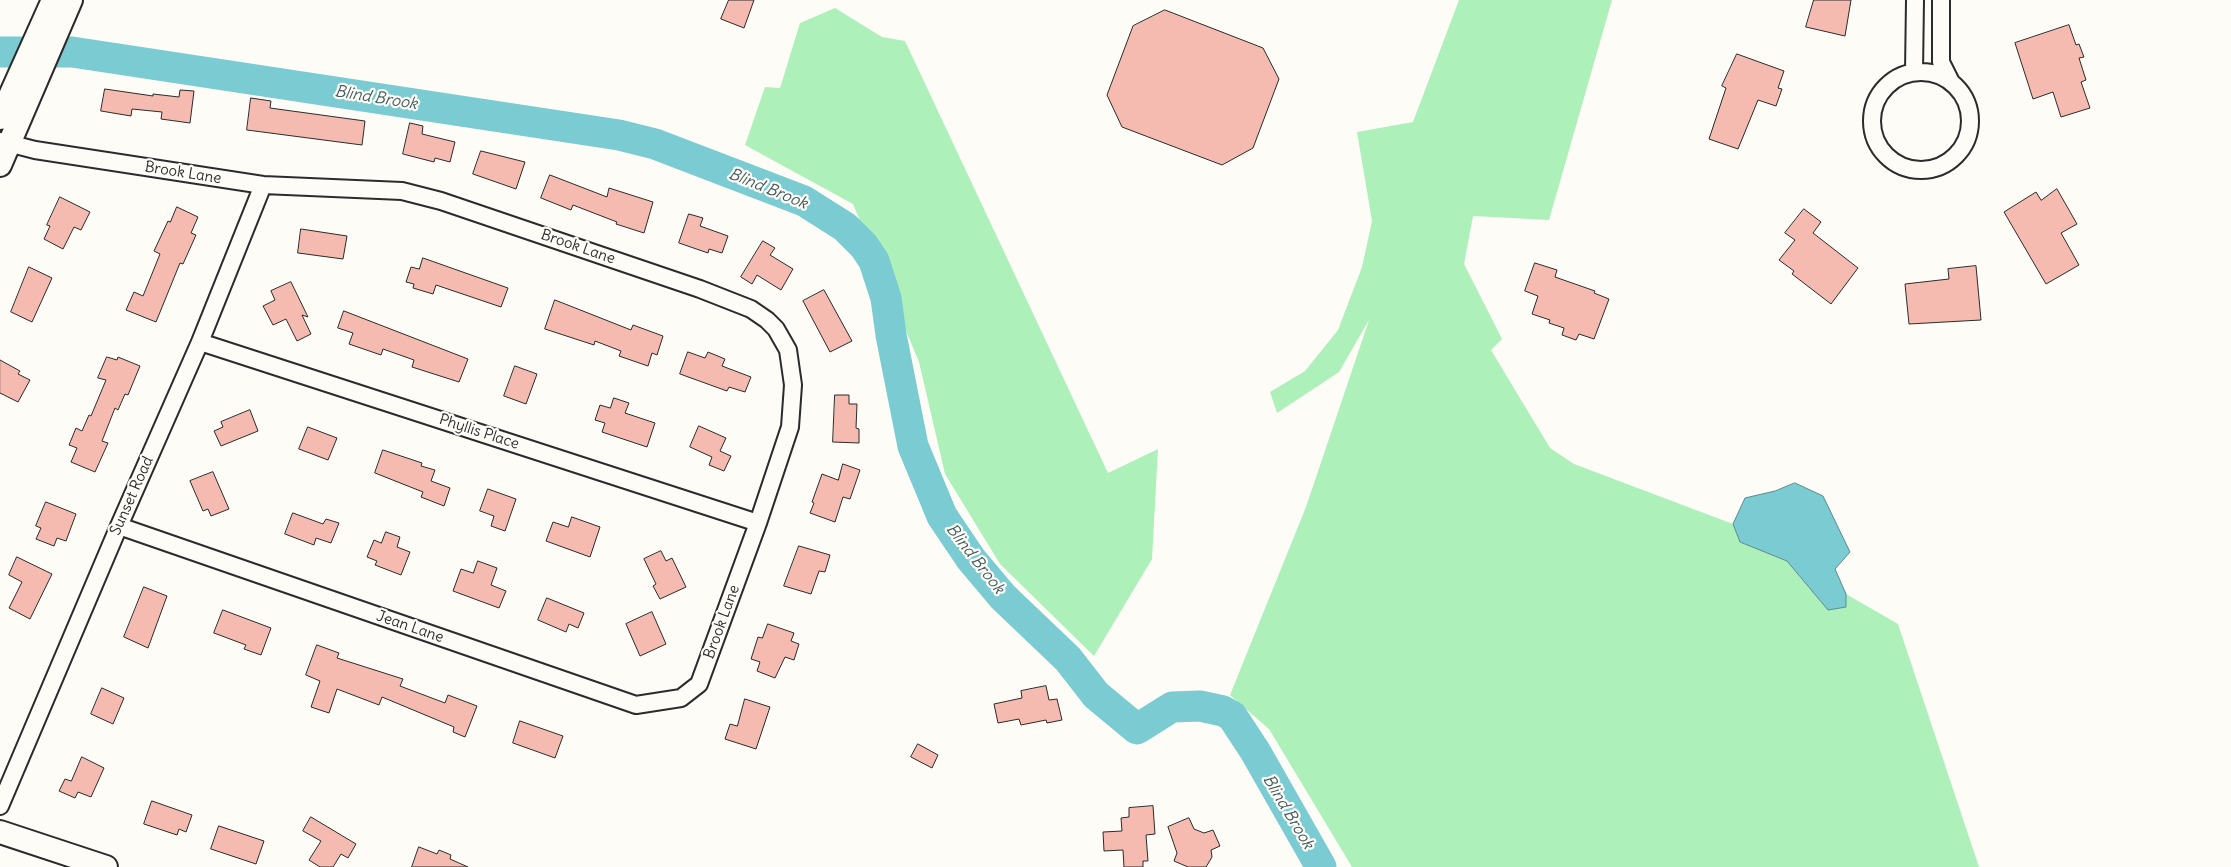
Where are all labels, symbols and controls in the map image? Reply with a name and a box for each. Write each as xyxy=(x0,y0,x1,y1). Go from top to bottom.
water label: Blind Brook xyxy=(333,82,419,114)
street label: Brook Lane xyxy=(143,158,223,188)
water label: Blind Brook xyxy=(726,165,810,213)
street label: Brook Lane xyxy=(539,226,617,268)
street label: Phyllis Place xyxy=(437,411,521,453)
street label: Sunset Road xyxy=(107,454,157,538)
water label: Blind Brook xyxy=(942,520,1008,598)
street label: Brook Lane xyxy=(700,583,744,661)
street label: Jean Lane xyxy=(374,607,446,647)
water label: Blind Brook xyxy=(1258,771,1318,853)

